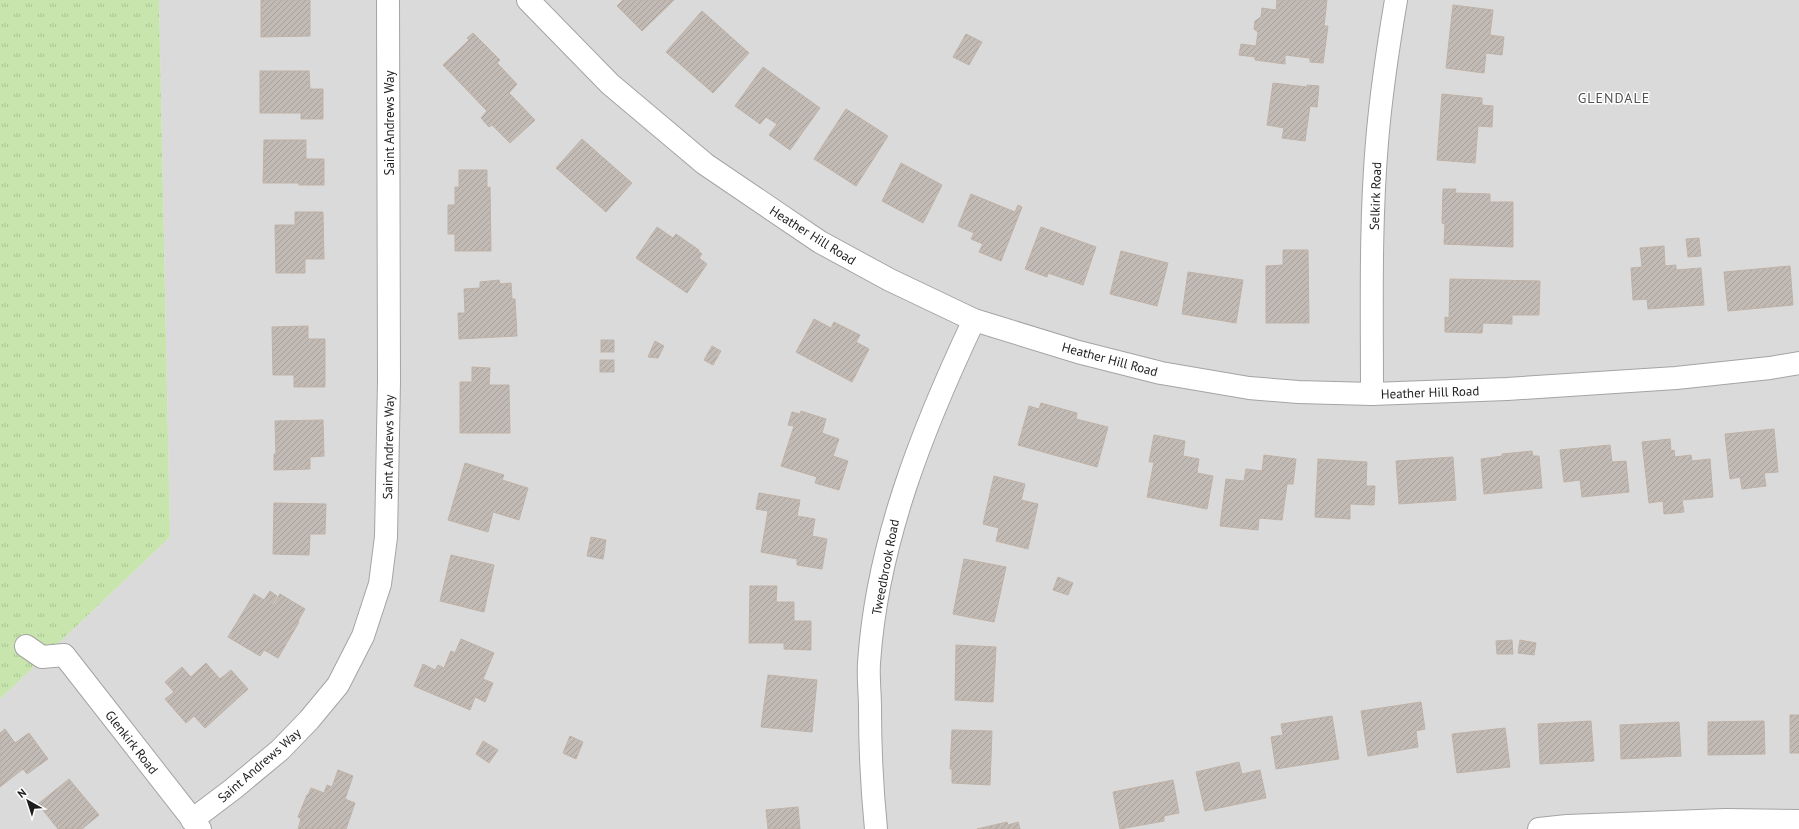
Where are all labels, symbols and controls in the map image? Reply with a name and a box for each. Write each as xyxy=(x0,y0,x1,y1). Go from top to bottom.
street label: Saint Andrews Way xyxy=(381,71,398,176)
district label: GLENDALE xyxy=(1578,89,1650,107)
street label: Selkirk Road xyxy=(1366,162,1385,230)
street label: Heather Hill Road xyxy=(766,202,859,269)
street label: Heather Hill Road xyxy=(1060,339,1160,380)
street label: Heather Hill Road xyxy=(1380,382,1480,403)
street label: Saint Andrews Way xyxy=(379,394,398,500)
street label: Tweedbrook Road xyxy=(868,518,903,616)
street label: Glenkirk Road xyxy=(101,707,162,778)
street label: Saint Andrews Way xyxy=(214,725,305,806)
north arrow xyxy=(8,781,48,821)
text: N xyxy=(14,786,29,801)

